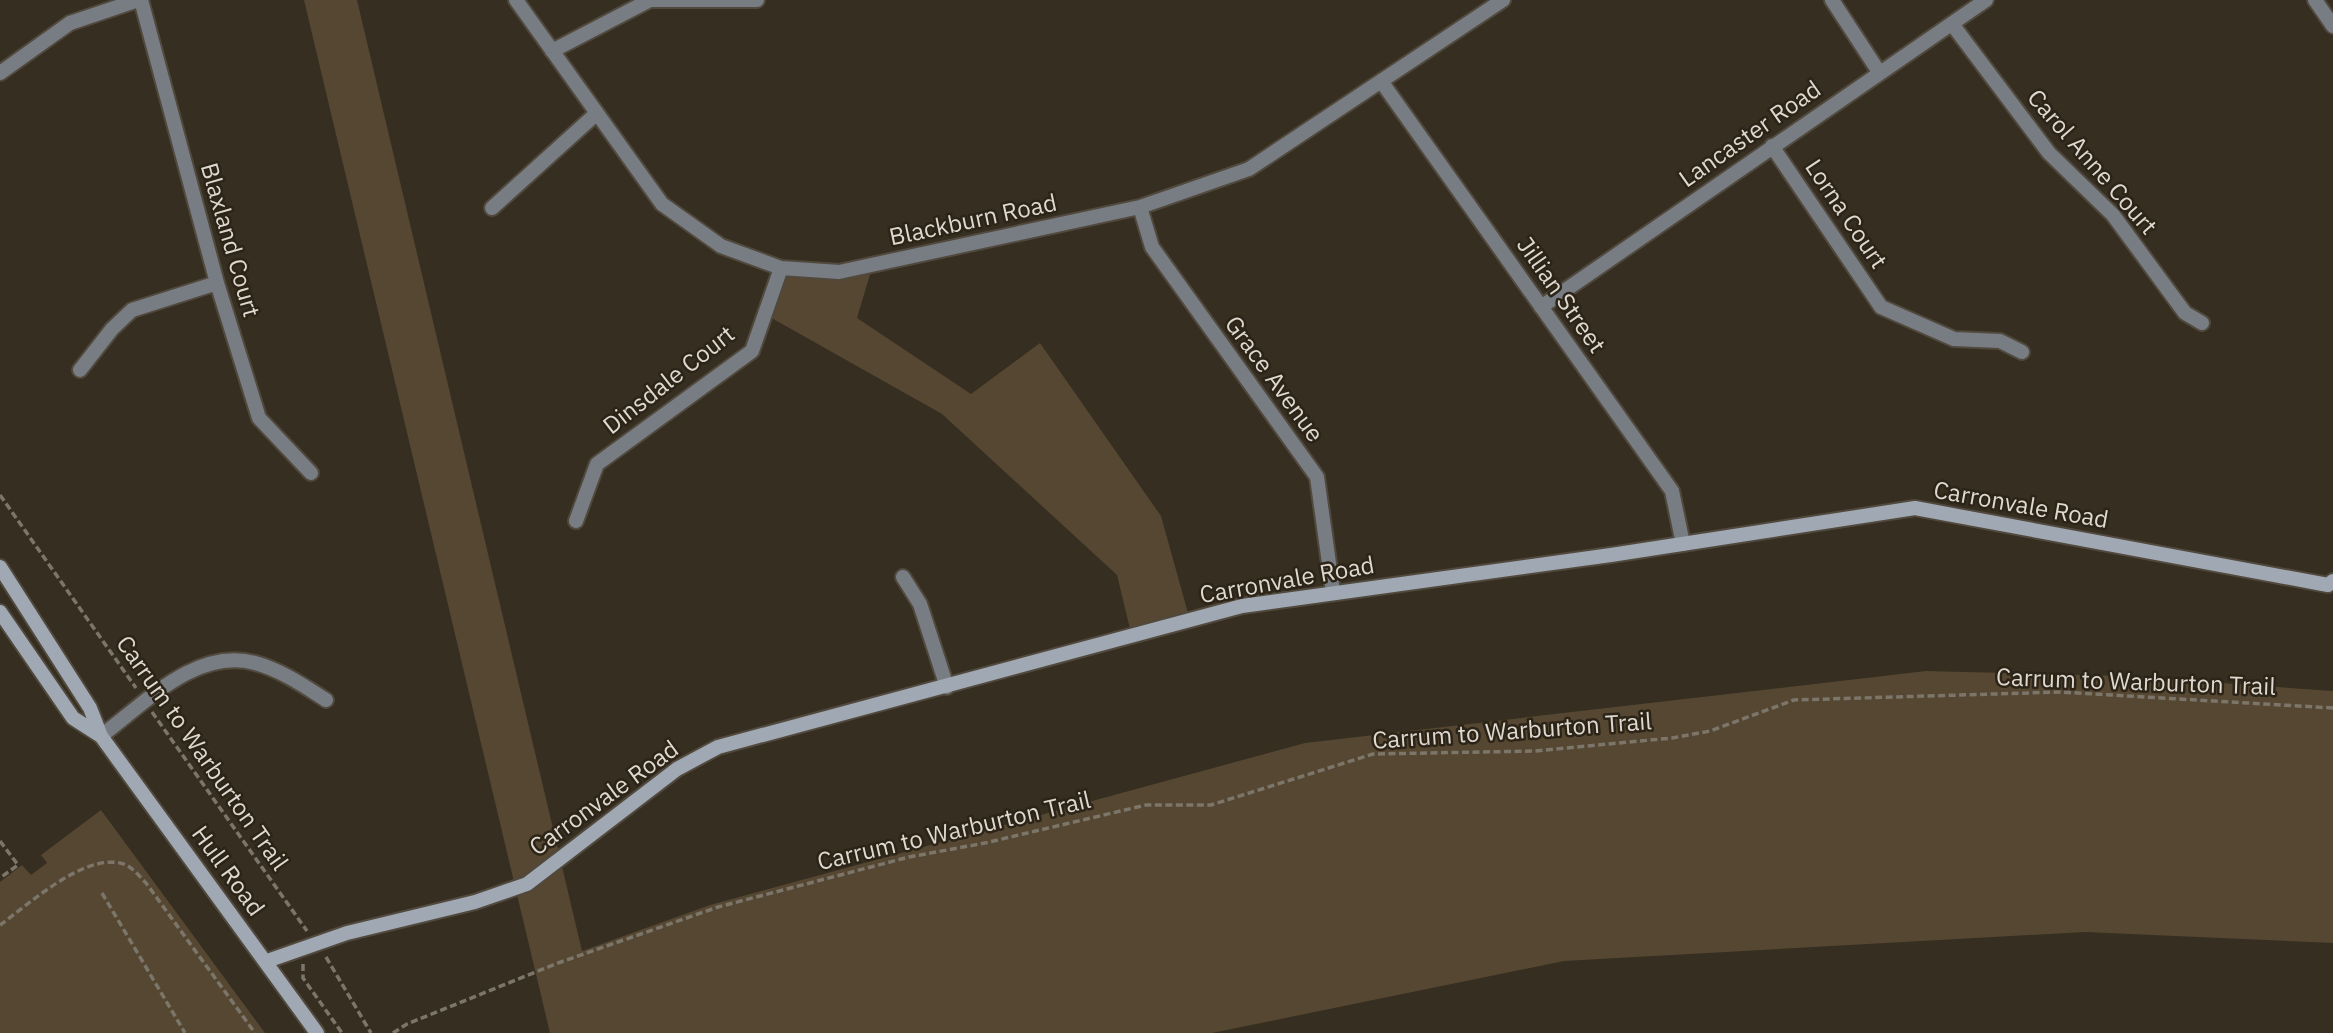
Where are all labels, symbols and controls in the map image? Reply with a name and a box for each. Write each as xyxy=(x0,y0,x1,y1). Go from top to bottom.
street label: Lancaster Road xyxy=(1672,72,1827,194)
street label: Carol Anne Court xyxy=(2021,82,2165,241)
street label: Lorna Court xyxy=(1798,152,1895,274)
street label: Blaxland Court xyxy=(194,159,268,321)
street label: Blackburn Road xyxy=(886,186,1060,252)
street label: Jillian Street xyxy=(1510,230,1614,359)
street label: Grace Avenue xyxy=(1218,309,1332,448)
street label: Dinsdale Court xyxy=(596,318,741,441)
street label: Carronvale Road xyxy=(1931,473,2111,535)
street label: Carronvale Road xyxy=(1197,548,1377,610)
street label: Carrum to Warburton Trail xyxy=(109,629,296,876)
street label: Carrum to Warburton Trail xyxy=(1996,660,2277,702)
street label: Carrum to Warburton Trail xyxy=(1371,704,1653,756)
street label: Carronvale Road xyxy=(522,732,684,862)
street label: Carrum to Warburton Trail xyxy=(814,783,1094,877)
street label: Hull Road xyxy=(185,819,272,922)

